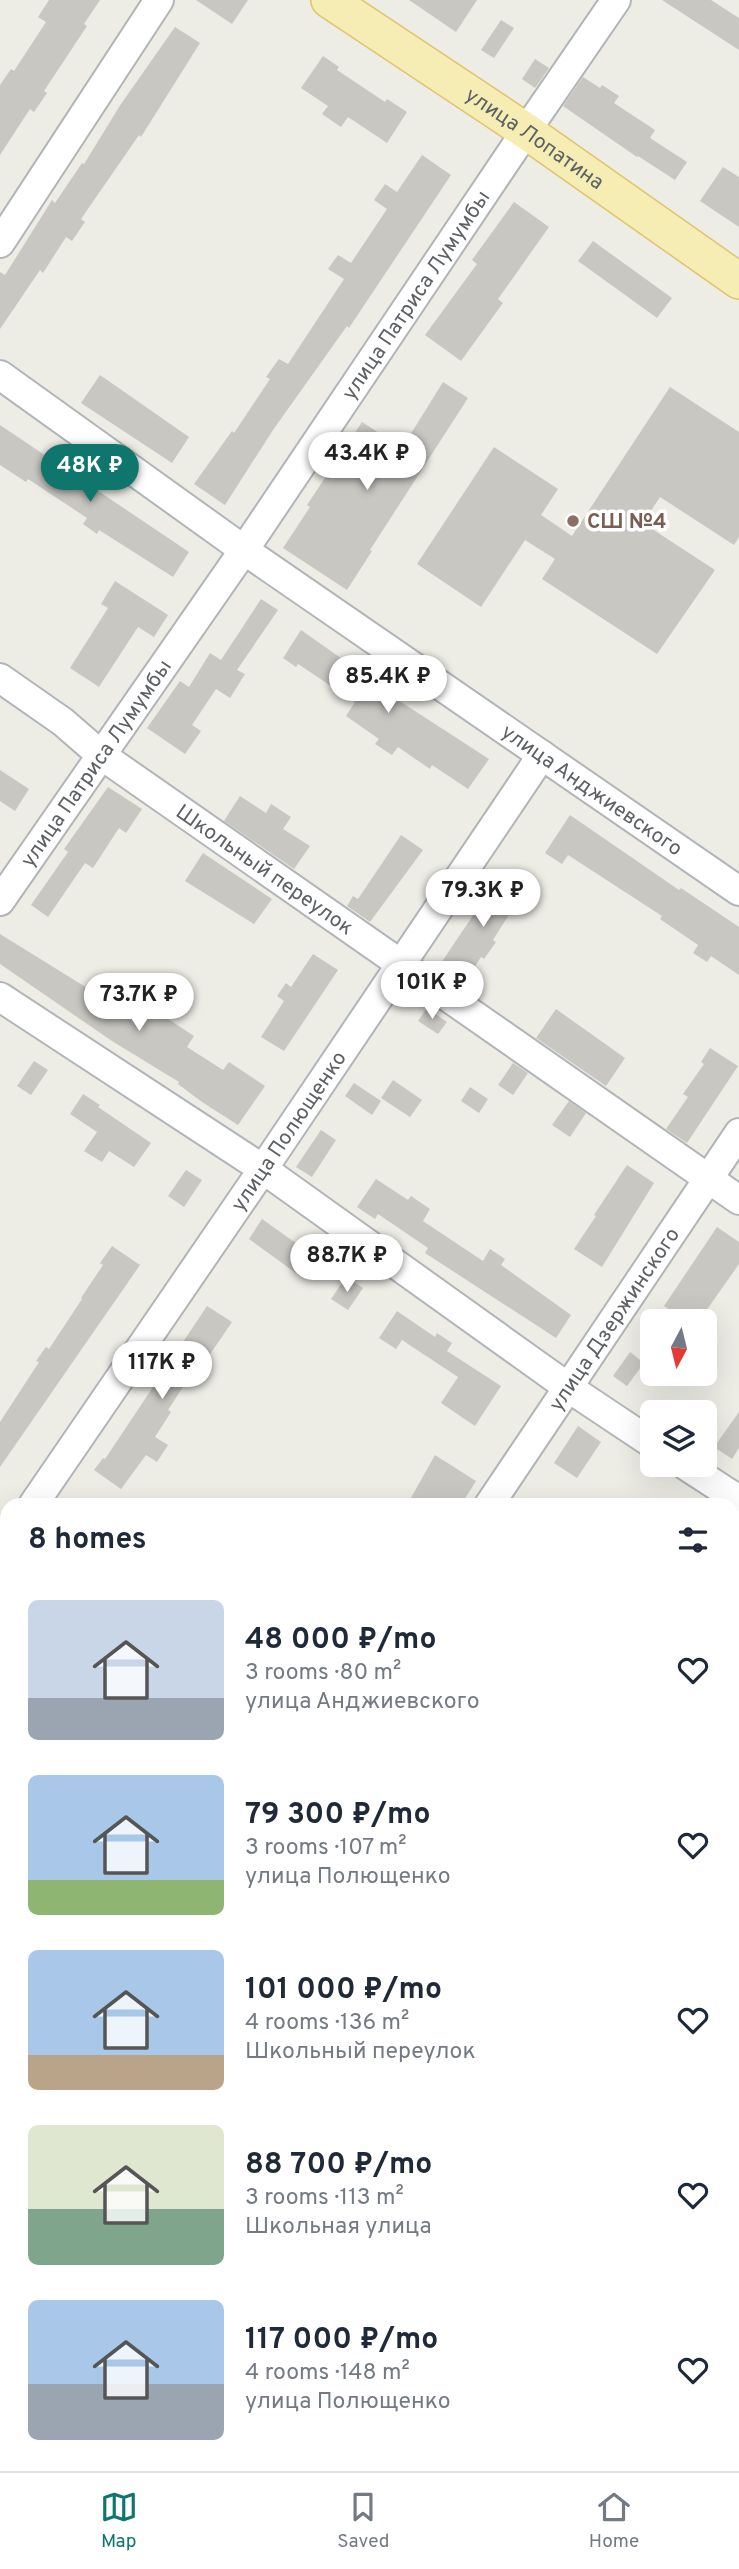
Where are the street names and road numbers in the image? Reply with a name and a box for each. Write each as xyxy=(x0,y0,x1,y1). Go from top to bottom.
street label: улица Лопатина xyxy=(459,82,609,197)
street label: улица Патриса Лумумбы xyxy=(337,186,497,406)
street label: улица Патриса Лумумбы xyxy=(16,655,179,873)
street label: улица Анджиевского xyxy=(495,719,687,863)
street label: Школьный переулок xyxy=(170,799,358,942)
street label: улица Полющенко xyxy=(226,1046,354,1217)
street label: улица Дзержинского xyxy=(544,1223,687,1417)

